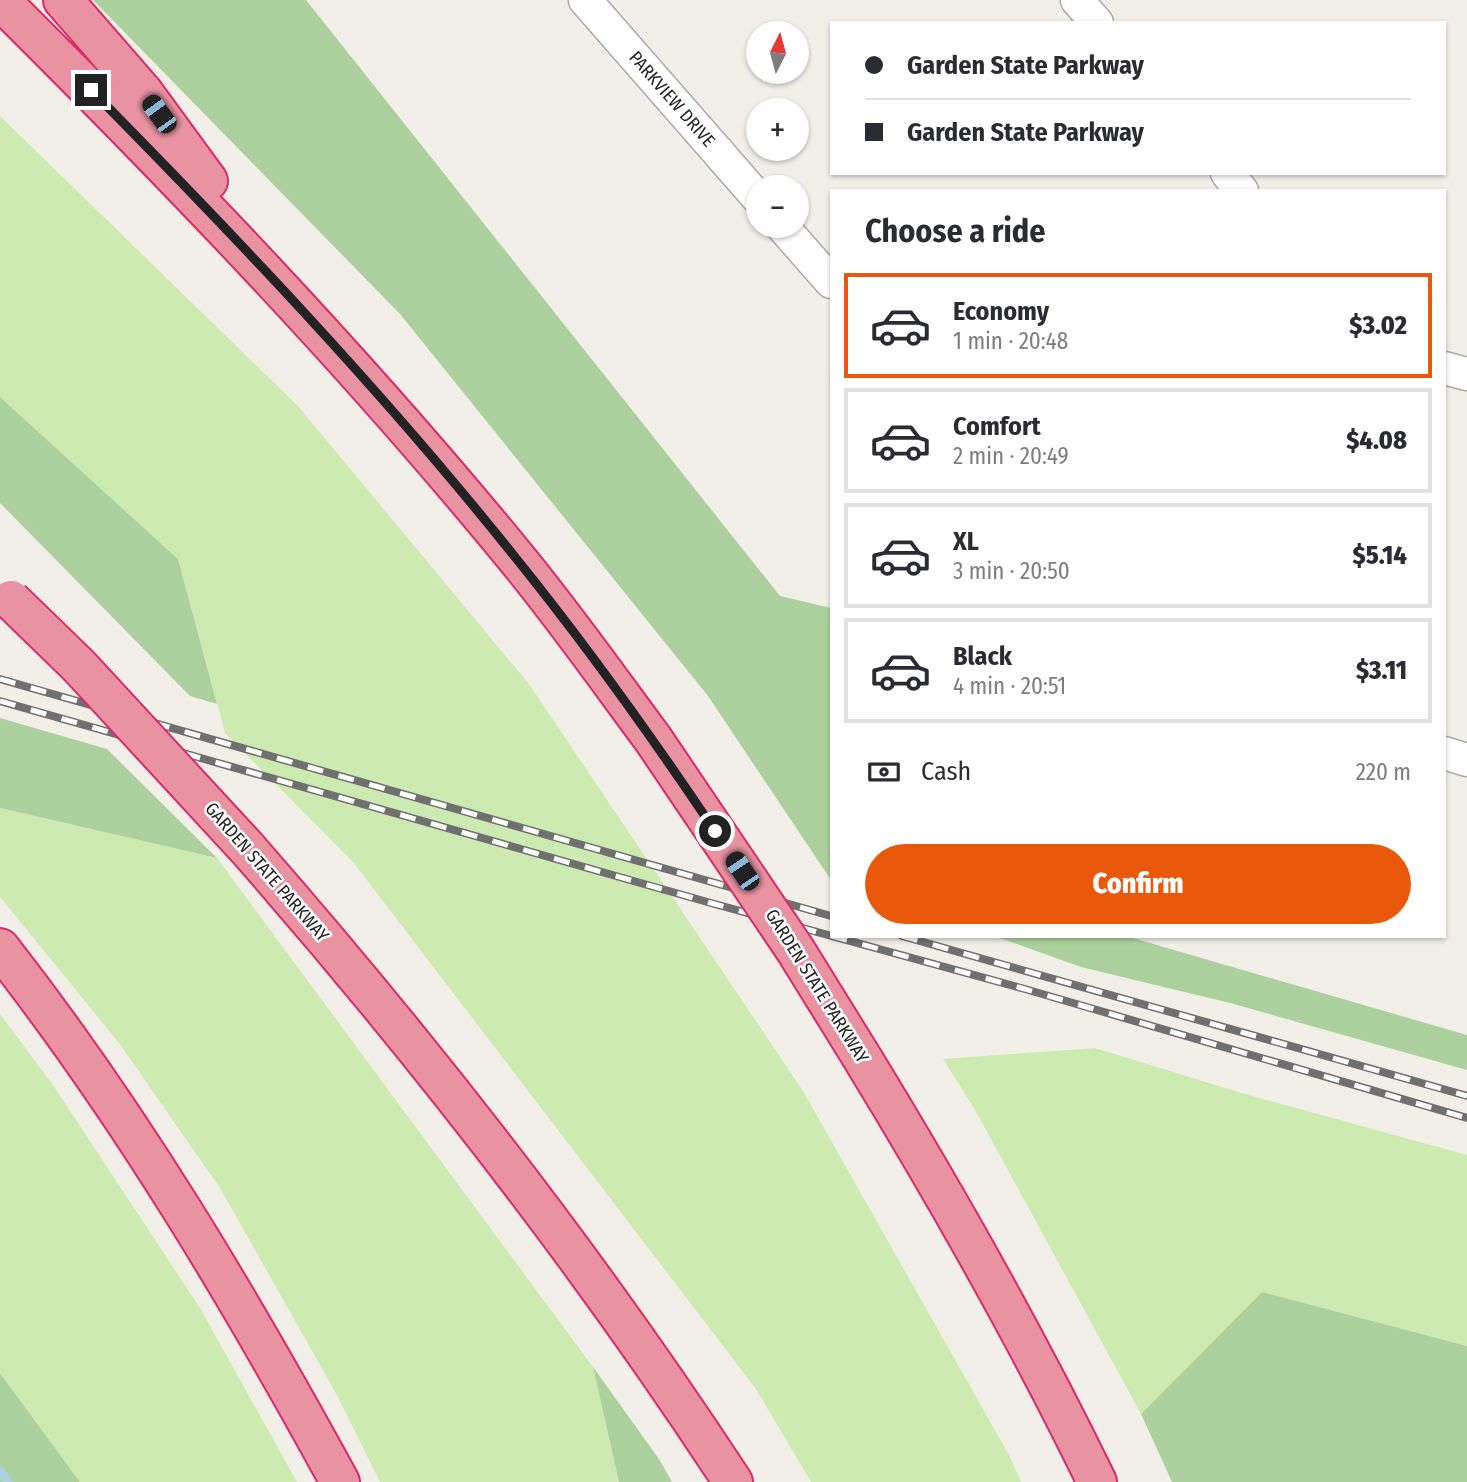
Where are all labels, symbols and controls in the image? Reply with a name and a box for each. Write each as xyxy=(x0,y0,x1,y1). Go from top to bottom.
north arrow xyxy=(746,21,808,84)
map controls xyxy=(746,21,809,238)
street label: PARKVIEW DRIVE xyxy=(624,47,720,151)
text: Garden State Parkway xyxy=(907,50,1144,81)
route end xyxy=(75,74,107,106)
car xyxy=(139,91,180,137)
button: + xyxy=(746,98,809,161)
text: Garden State Parkway xyxy=(907,117,1144,148)
button: − xyxy=(746,175,809,238)
text: Choose a ride xyxy=(865,212,1046,250)
icon: car xyxy=(869,294,932,357)
text: Economy xyxy=(953,296,1049,327)
text: $3.02 xyxy=(1349,310,1407,341)
text: 1 min · 20:48 xyxy=(953,327,1068,355)
icon: car xyxy=(869,409,932,472)
text: Comfort xyxy=(953,411,1041,442)
text: $4.08 xyxy=(1346,425,1407,456)
text: 2 min · 20:49 xyxy=(953,442,1069,470)
icon: car xyxy=(869,524,932,587)
text: XL xyxy=(953,526,979,557)
text: $5.14 xyxy=(1353,540,1407,571)
text: 3 min · 20:50 xyxy=(953,557,1070,585)
icon: car xyxy=(869,639,932,702)
text: Black xyxy=(953,641,1012,672)
text: $3.11 xyxy=(1356,655,1407,686)
text: 4 min · 20:51 xyxy=(953,672,1066,700)
icon: cash xyxy=(865,753,903,791)
text: Cash xyxy=(921,756,971,787)
text: 220 m xyxy=(1356,758,1411,786)
street label: GARDEN STATE PARKWAY xyxy=(201,798,334,946)
route start xyxy=(699,815,731,847)
button: Confirm xyxy=(865,844,1411,924)
car xyxy=(722,848,763,894)
street label: GARDEN STATE PARKWAY xyxy=(761,905,873,1067)

